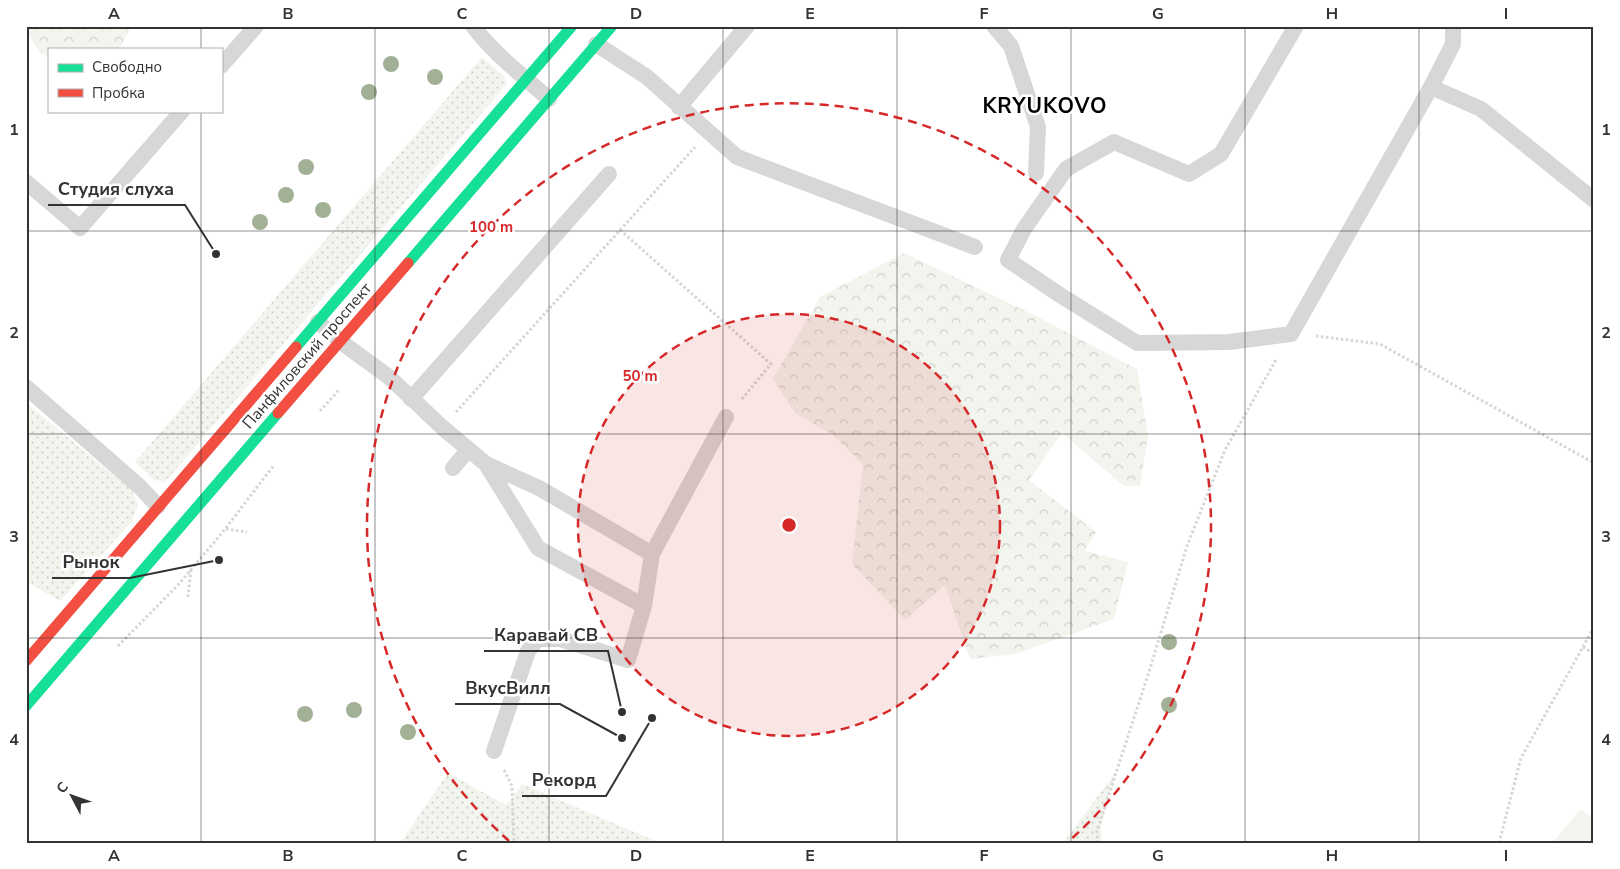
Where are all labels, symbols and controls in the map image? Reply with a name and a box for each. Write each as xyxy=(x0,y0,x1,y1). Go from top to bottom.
text: A xyxy=(108,3,120,25)
text: B xyxy=(282,3,294,25)
text: C xyxy=(457,3,468,25)
text: D xyxy=(630,3,642,25)
text: E xyxy=(805,3,815,25)
text: F xyxy=(980,3,989,25)
text: G xyxy=(1152,3,1164,25)
text: H xyxy=(1326,3,1338,25)
text: I xyxy=(1504,3,1508,25)
legend xyxy=(48,48,222,112)
text: Свободно xyxy=(92,57,162,77)
text: Пробка xyxy=(92,83,145,103)
district label: KRYUKOVO xyxy=(982,92,1108,120)
text: 1 xyxy=(9,119,19,141)
text: 1 xyxy=(1601,119,1611,141)
callout: Студия слуха xyxy=(48,172,185,205)
text: Студия слуха xyxy=(58,177,174,201)
text: 100 m xyxy=(469,217,513,237)
street label: Панфиловский проспект xyxy=(237,278,377,434)
text: 2 xyxy=(9,322,19,344)
text: 2 xyxy=(1601,322,1611,344)
text: 50 m xyxy=(622,366,658,386)
centre of rings xyxy=(780,516,798,534)
text: 3 xyxy=(9,526,19,548)
text: 3 xyxy=(1601,526,1611,548)
callout: Рынок xyxy=(52,545,130,578)
text: Рынок xyxy=(62,550,121,574)
callout: Каравай СВ xyxy=(484,618,608,651)
text: Каравай СВ xyxy=(494,623,598,647)
callout: ВкусВилл xyxy=(455,671,560,704)
text: ВкусВилл xyxy=(465,676,551,700)
text: 4 xyxy=(9,729,19,751)
text: 4 xyxy=(1601,729,1611,751)
callout: Рекорд xyxy=(522,763,606,796)
text: Рекорд xyxy=(532,768,596,792)
north arrow xyxy=(48,772,98,822)
text: С xyxy=(52,778,73,798)
text: A xyxy=(108,845,120,867)
text: B xyxy=(282,845,294,867)
text: C xyxy=(457,845,468,867)
text: D xyxy=(630,845,642,867)
text: E xyxy=(805,845,815,867)
text: F xyxy=(980,845,989,867)
text: G xyxy=(1152,845,1164,867)
text: H xyxy=(1326,845,1338,867)
text: I xyxy=(1504,845,1508,867)

